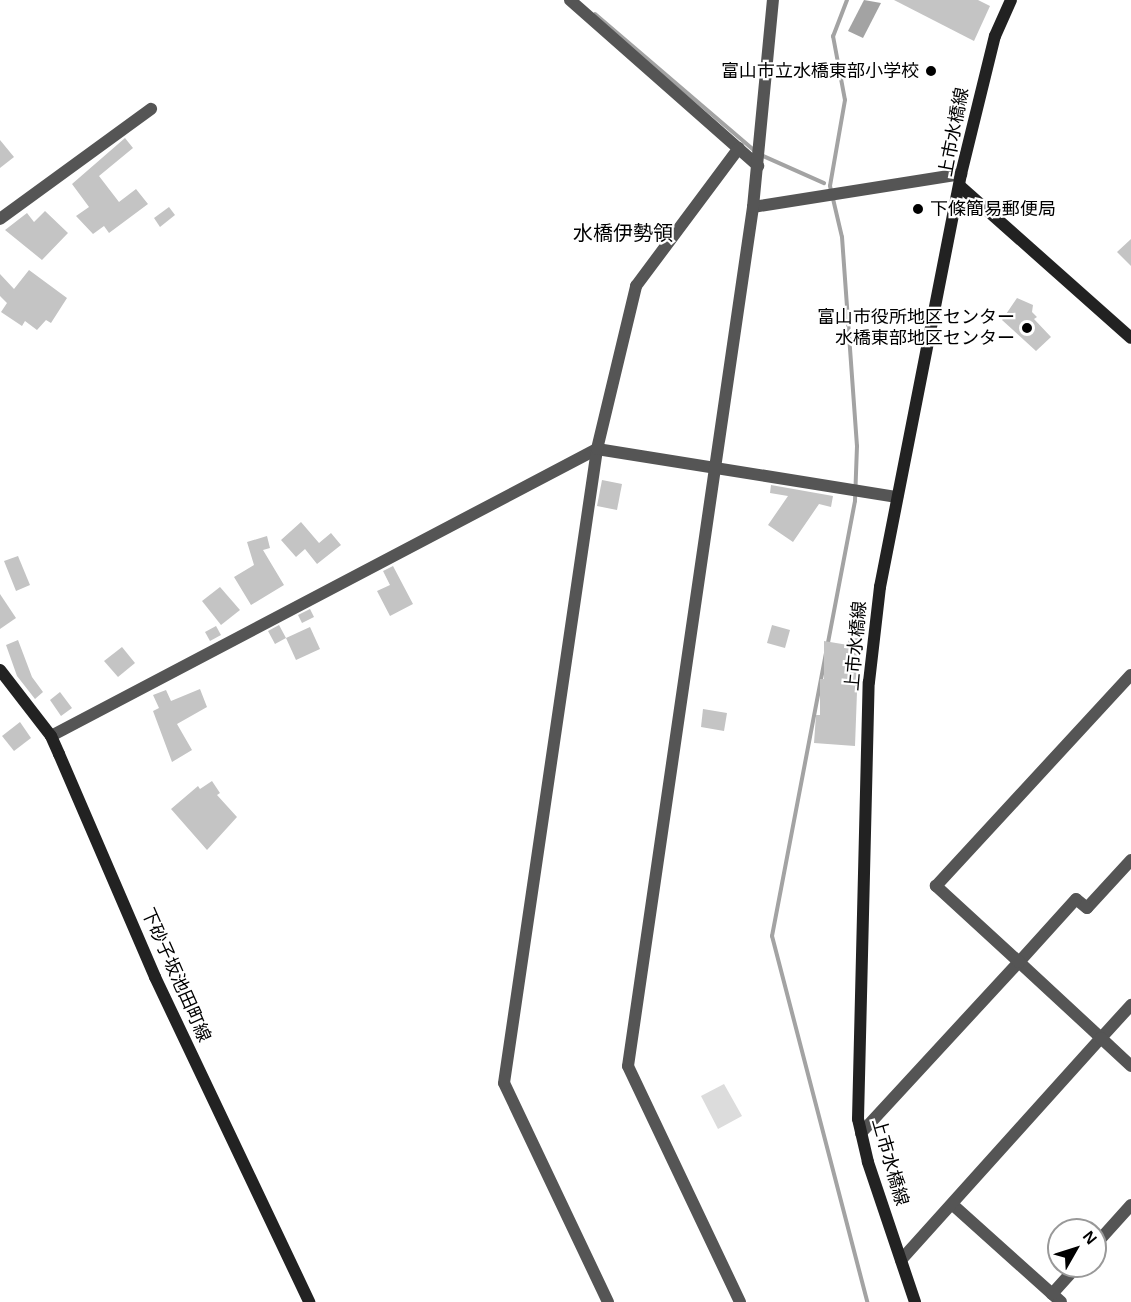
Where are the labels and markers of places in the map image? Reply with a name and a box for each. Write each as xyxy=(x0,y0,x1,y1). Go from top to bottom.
place label: 富山市立水橋東部小学校 xyxy=(721,60,919,82)
marker: 富山市立水橋東部小学校 xyxy=(924,64,938,78)
place label: 下條簡易郵便局 xyxy=(930,198,1056,220)
marker: 下條簡易郵便局 xyxy=(911,202,925,216)
place label: 富山市役所地区センター 水橋東部地区センター xyxy=(817,307,1015,350)
marker: 富山市役所地区センター 水橋東部地区センター xyxy=(1020,321,1034,335)

